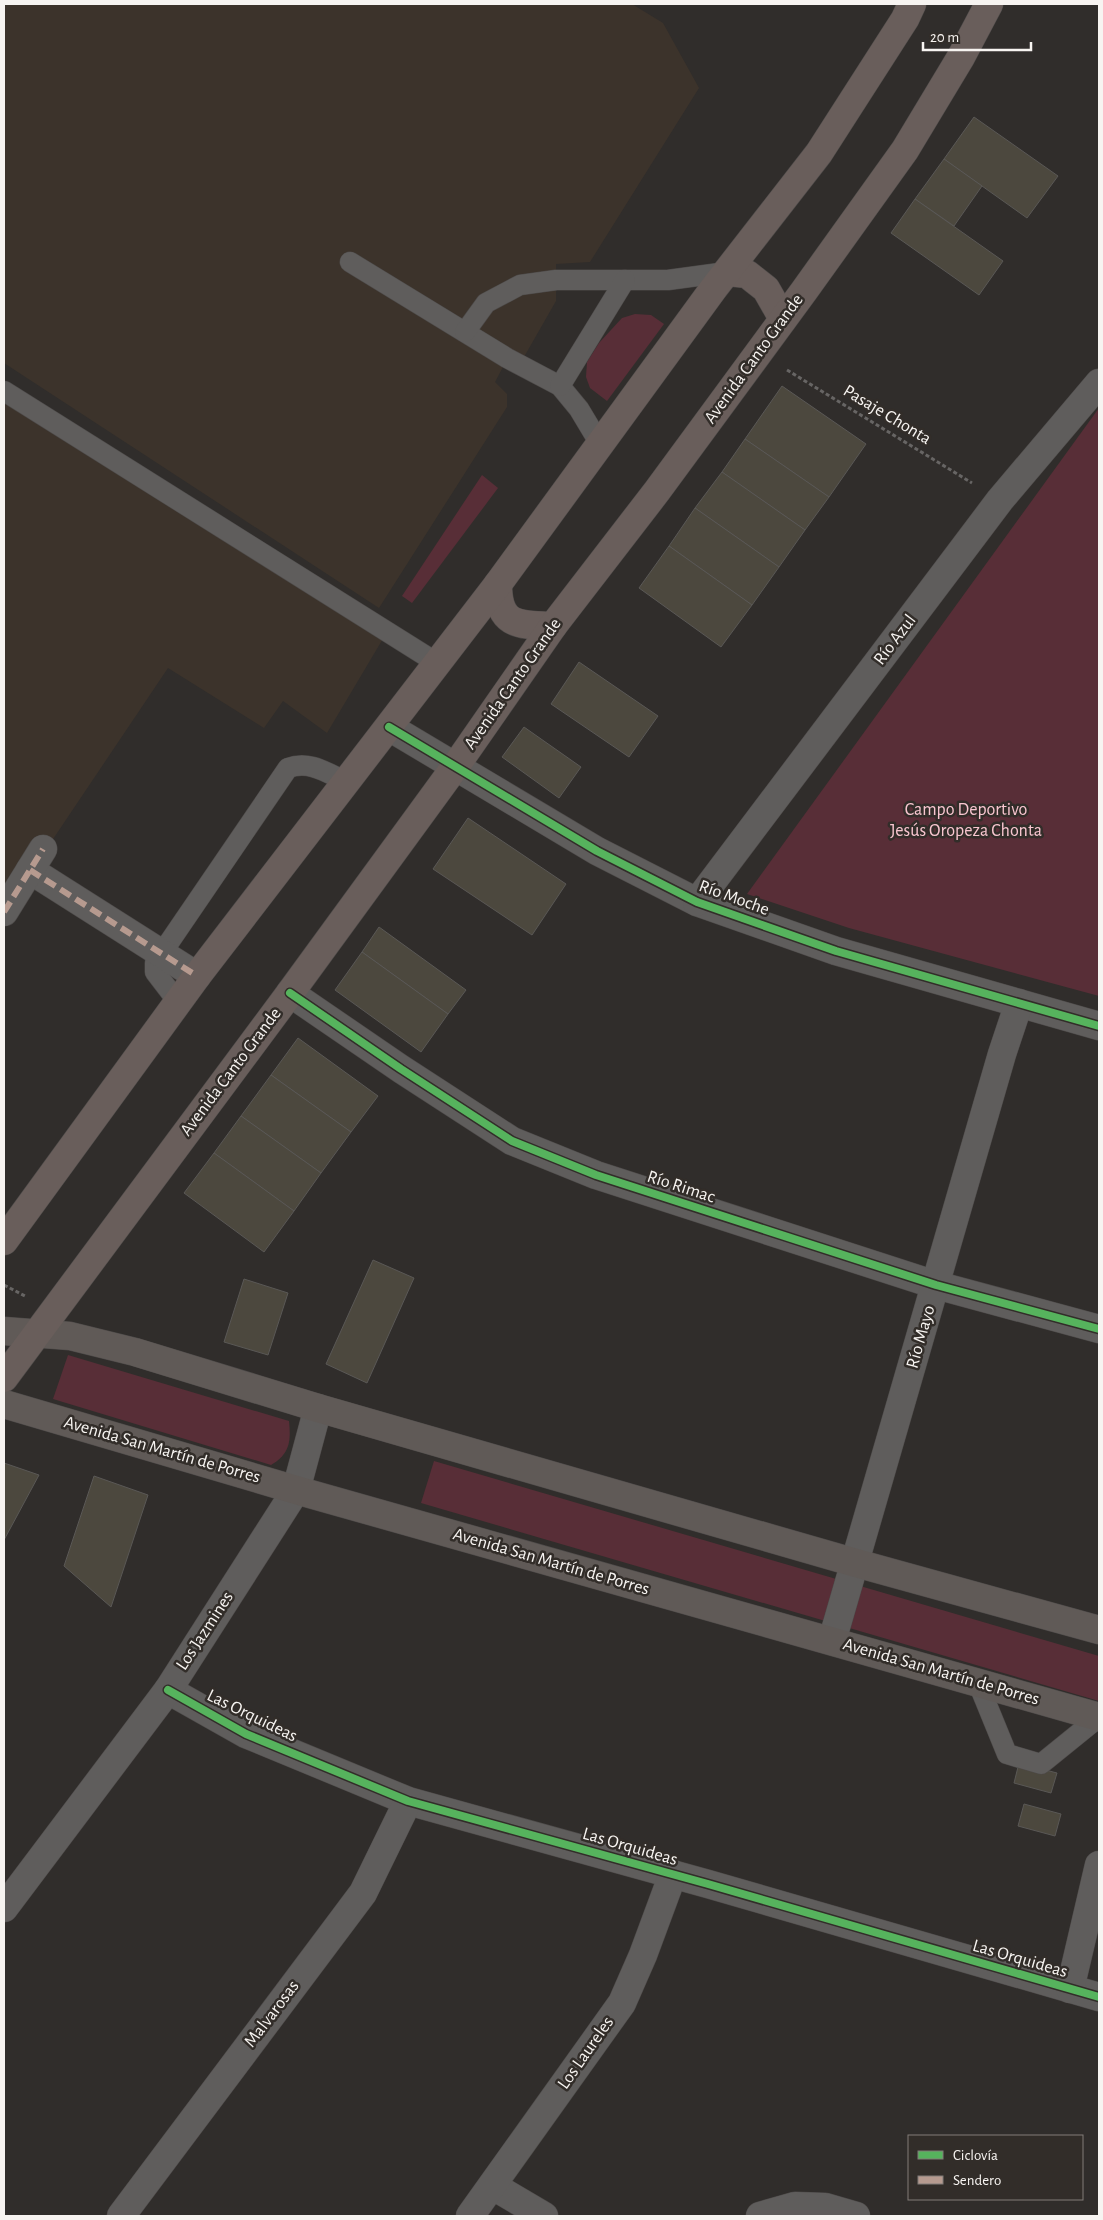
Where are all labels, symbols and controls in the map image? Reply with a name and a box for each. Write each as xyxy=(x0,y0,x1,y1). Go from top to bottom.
scale bar xyxy=(923,20,1030,52)
text: 20 m xyxy=(930,30,959,45)
street label: Avenida Canto Grande xyxy=(701,291,807,427)
street label: Pasaje Chonta xyxy=(840,382,934,448)
street label: Río Azul xyxy=(870,612,920,668)
street label: Avenida Canto Grande xyxy=(461,615,565,753)
park label: Campo Deportivo Jesús Oropeza Chonta xyxy=(890,801,1042,840)
street label: Río Moche xyxy=(696,877,772,919)
street label: Avenida Canto Grande xyxy=(177,1005,285,1139)
street label: Río Rimac xyxy=(645,1168,717,1206)
street label: Río Mayo xyxy=(903,1303,939,1370)
street label: Avenida San Martín de Porres xyxy=(62,1413,262,1487)
street label: Avenida San Martín de Porres xyxy=(451,1525,651,1599)
street label: Los Jazmines xyxy=(173,1588,237,1674)
street label: Avenida San Martín de Porres xyxy=(841,1635,1041,1709)
street label: Las Orquideas xyxy=(204,1686,300,1746)
street label: Las Orquideas xyxy=(580,1825,680,1869)
street label: Las Orquideas xyxy=(970,1937,1070,1981)
street label: Malvarosas xyxy=(241,1977,303,2051)
street label: Los Laureles xyxy=(555,2013,617,2093)
legend xyxy=(908,2135,1083,2200)
text: Ciclovía xyxy=(953,2148,998,2163)
text: Sendero xyxy=(953,2173,1001,2188)

